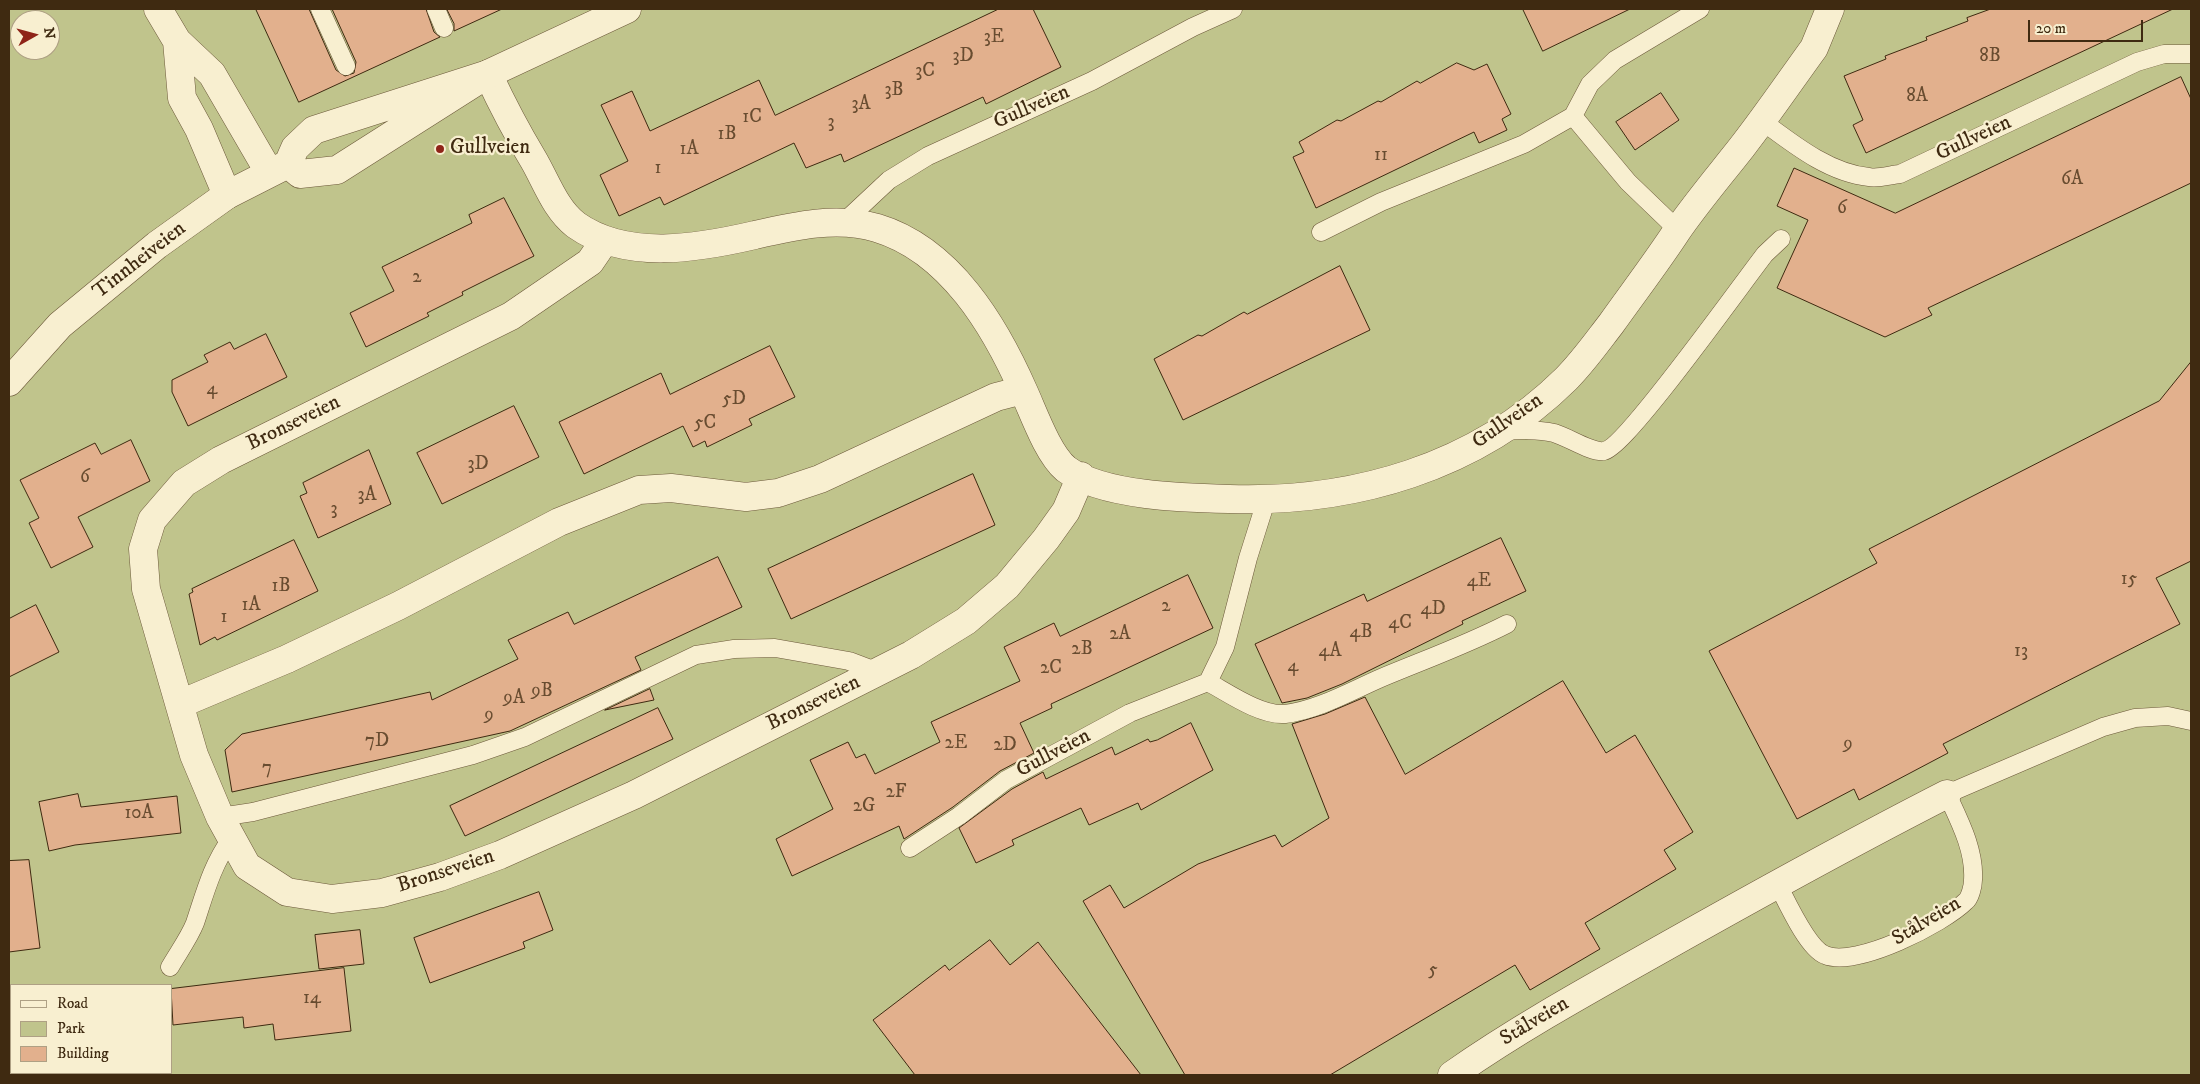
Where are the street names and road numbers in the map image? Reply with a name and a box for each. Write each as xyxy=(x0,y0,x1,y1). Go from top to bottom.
street label: Gullveien xyxy=(990,80,1074,136)
street label: Gullveien xyxy=(1932,111,2016,167)
street label: Tinnheiveien xyxy=(88,217,192,305)
street label: Gullveien xyxy=(1468,389,1548,455)
street label: Bronseveien xyxy=(243,391,345,457)
street label: Bronseveien xyxy=(763,671,865,737)
street label: Gullveien xyxy=(1013,724,1095,784)
street label: Bronseveien xyxy=(394,844,498,900)
street label: Stålveien xyxy=(1888,892,1966,952)
street label: Stålveien xyxy=(1496,992,1574,1052)

